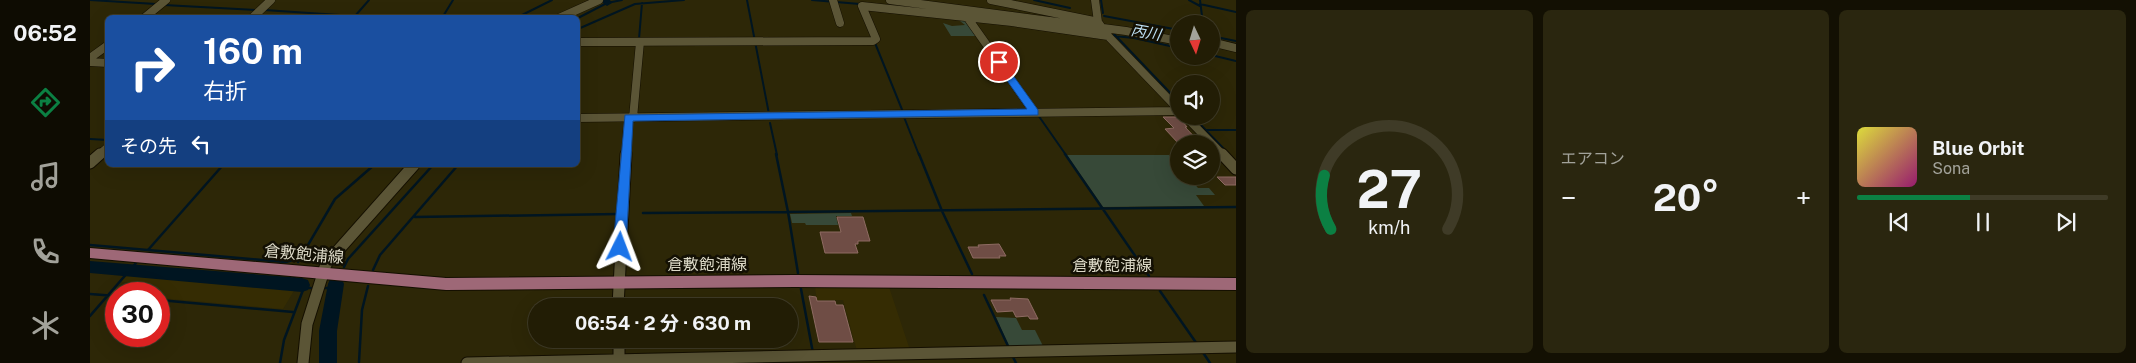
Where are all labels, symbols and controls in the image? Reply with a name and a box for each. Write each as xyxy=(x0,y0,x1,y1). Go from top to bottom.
north arrow xyxy=(1170,15,1220,65)
map controls xyxy=(1170,15,1220,185)
text: 06:52 xyxy=(13,20,77,46)
water label: 丙川 xyxy=(1130,21,1164,43)
text: 160 m xyxy=(203,31,303,72)
icon: right xyxy=(120,35,185,100)
pin xyxy=(978,41,1020,83)
icon: arrive xyxy=(985,48,1013,76)
button: sound xyxy=(1170,75,1220,125)
text: 右折 xyxy=(203,78,247,104)
icon: directions xyxy=(28,85,63,120)
icon: left xyxy=(187,130,215,158)
text: その先 xyxy=(120,135,177,157)
button: layers xyxy=(1170,135,1220,185)
text: Blue Orbit xyxy=(1932,137,2024,159)
text: エアコン xyxy=(1561,149,1625,168)
icon: music xyxy=(28,159,63,194)
text: 27 xyxy=(1357,159,1422,220)
text: Sona xyxy=(1932,159,1970,178)
text: 20° xyxy=(1653,175,1719,220)
text: − xyxy=(1561,181,1576,214)
text: + xyxy=(1796,181,1811,214)
icon: previous xyxy=(1885,208,1913,236)
icon: pause xyxy=(1969,208,1997,236)
icon: next xyxy=(2052,208,2080,236)
text: km/h xyxy=(1368,217,1410,238)
position arrow xyxy=(593,220,645,272)
icon: phone xyxy=(28,234,63,269)
street label: 倉敷飽浦線 xyxy=(263,241,345,267)
street label: 倉敷飽浦線 xyxy=(667,255,747,274)
street label: 倉敷飽浦線 xyxy=(1072,256,1152,275)
speed limit sign: 30 xyxy=(105,282,170,347)
icon: climate xyxy=(28,308,63,343)
text: 06:54 · 2 分 · 630 m xyxy=(575,312,751,334)

